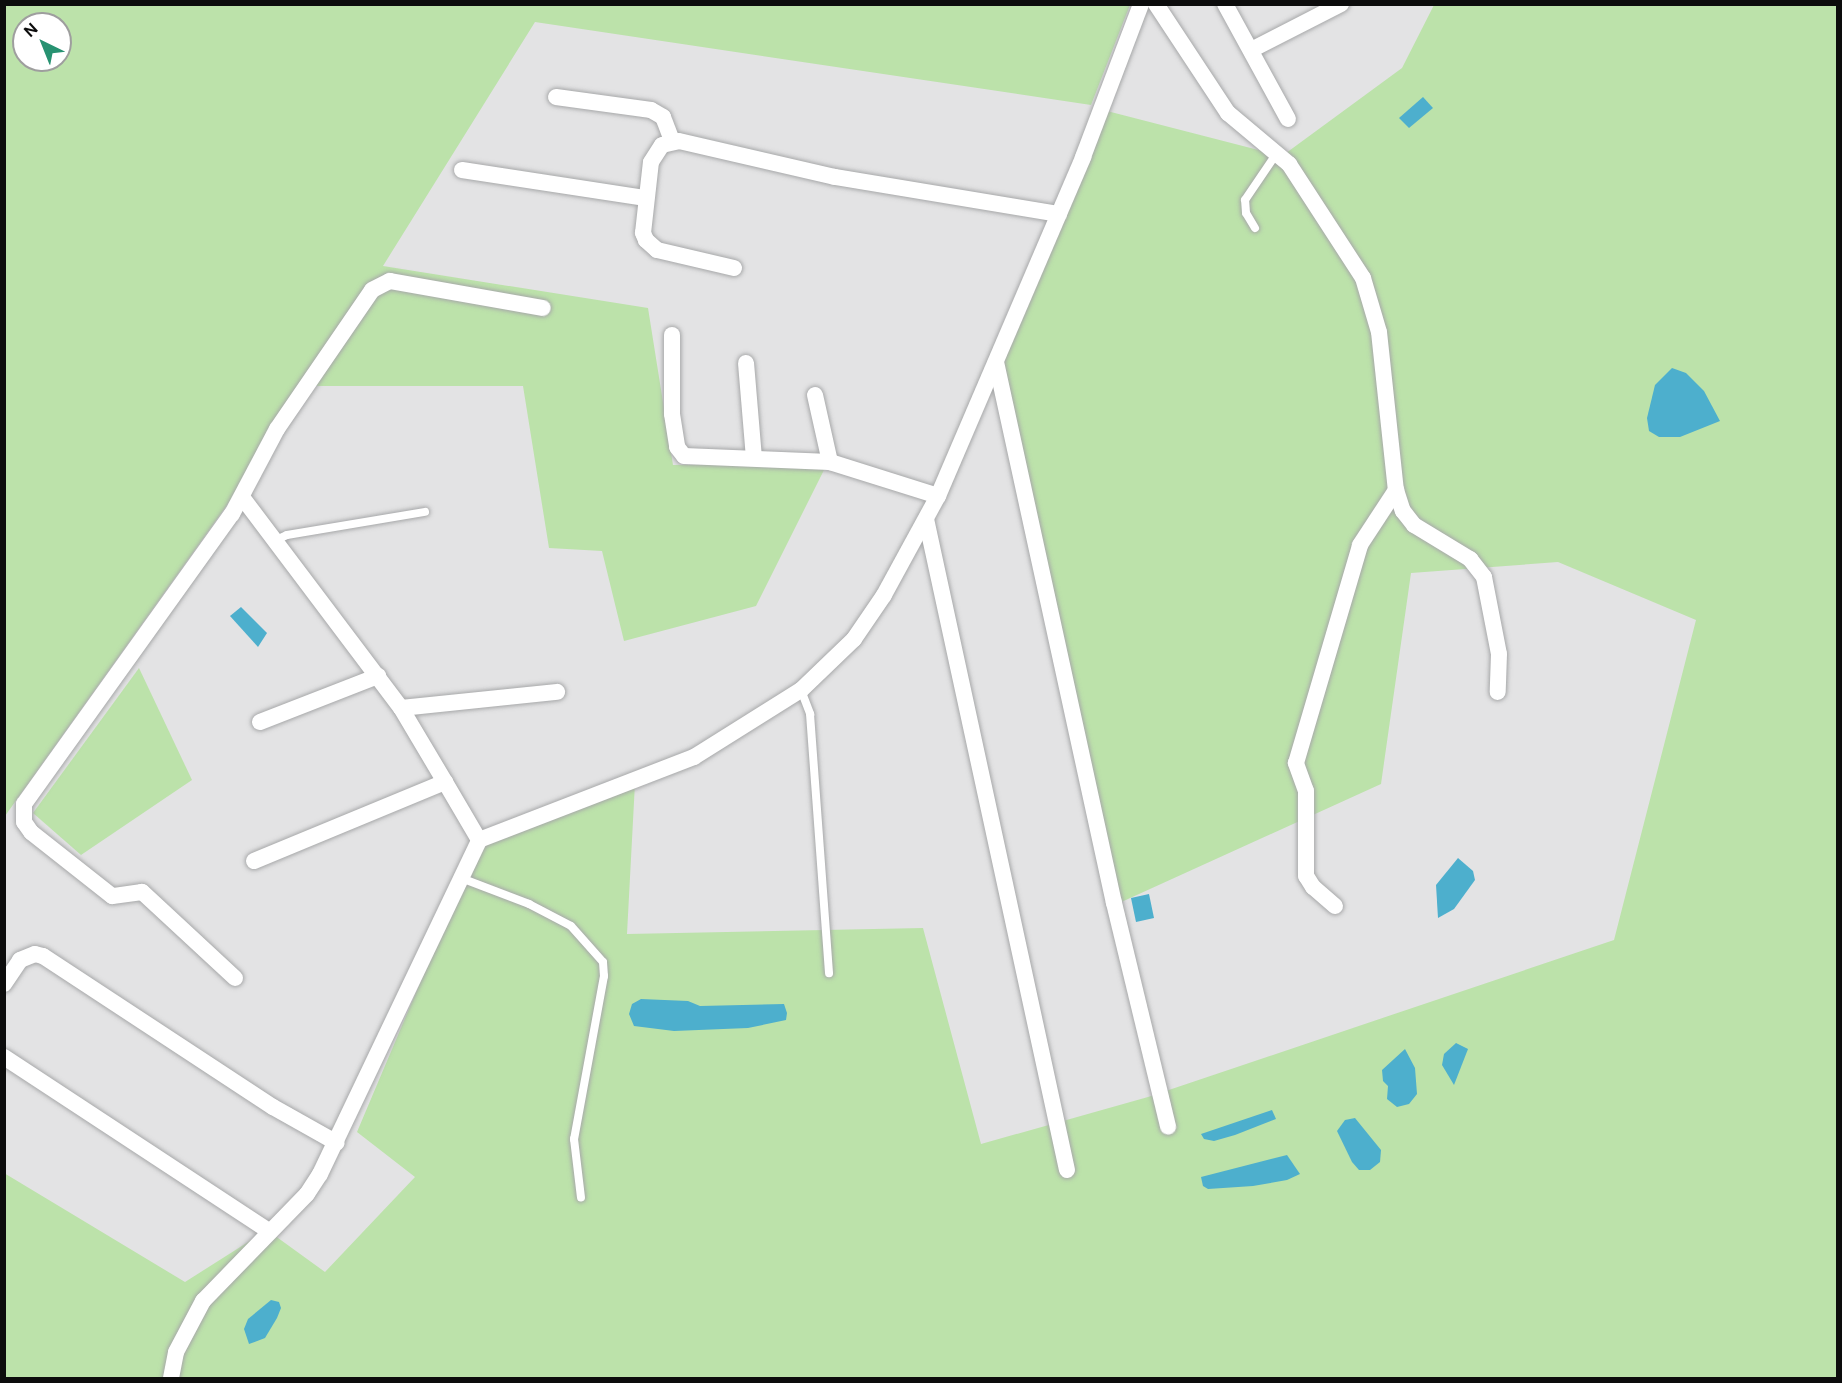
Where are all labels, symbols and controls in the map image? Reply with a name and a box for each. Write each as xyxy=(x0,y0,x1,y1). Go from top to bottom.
north arrow xyxy=(12,12,72,72)
text: N xyxy=(19,18,42,42)

